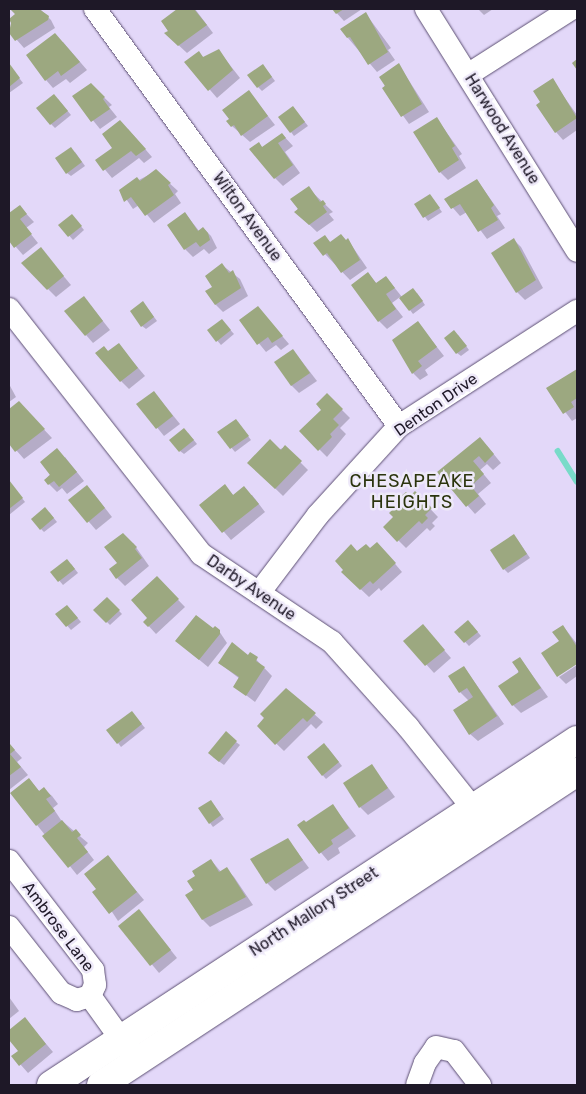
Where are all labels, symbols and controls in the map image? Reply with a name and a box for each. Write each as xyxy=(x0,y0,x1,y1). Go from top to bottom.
street label: Harwood Avenue xyxy=(460,70,544,188)
street label: Wilton Avenue xyxy=(208,169,286,265)
street label: Denton Drive xyxy=(391,369,481,441)
district label: CHESAPEAKE HEIGHTS xyxy=(348,471,476,514)
street label: Darby Avenue xyxy=(203,551,299,625)
street label: North Mallory Street xyxy=(246,863,382,961)
street label: Ambrose Lane xyxy=(18,878,98,976)

